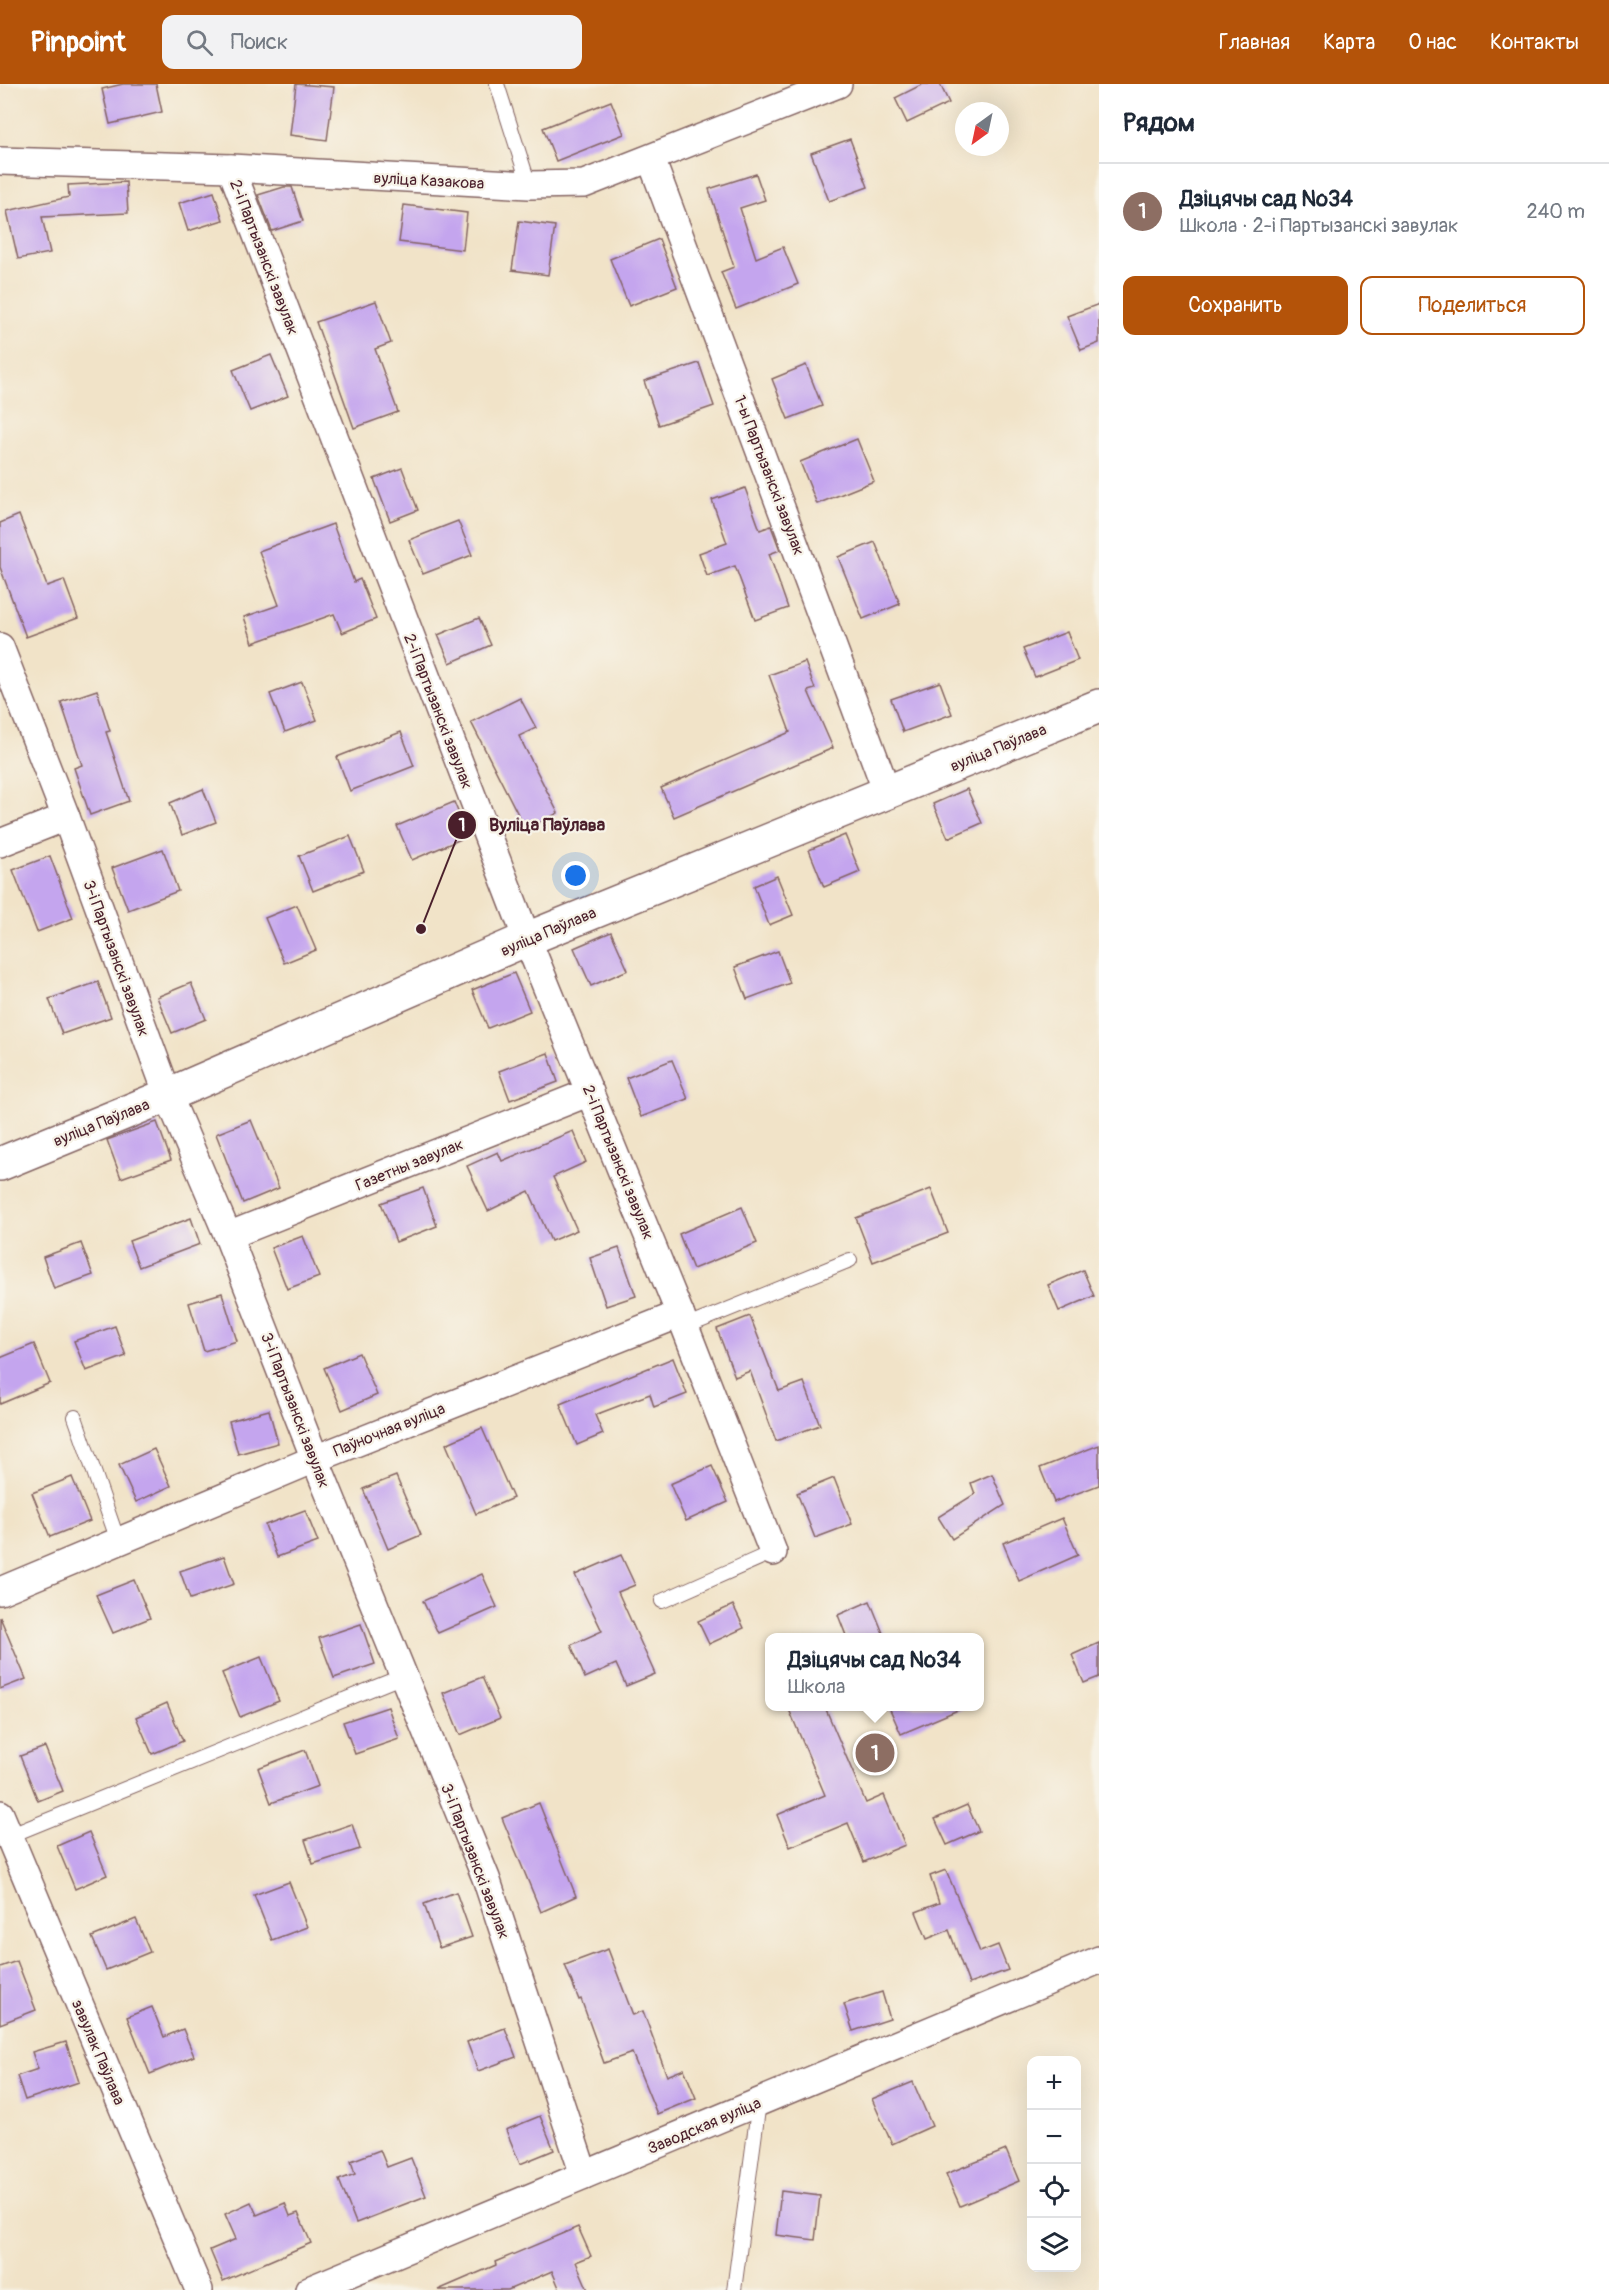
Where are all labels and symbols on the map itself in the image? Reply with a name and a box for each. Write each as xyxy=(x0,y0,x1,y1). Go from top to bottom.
north arrow xyxy=(955,102,1009,156)
street label: вуліца Казакова xyxy=(373,168,485,194)
street label: 2-і Партызанскі завулак xyxy=(225,177,303,338)
street label: 1-ы Партызанскі завулак xyxy=(729,393,809,558)
street label: 2-і Партызанскі завулак xyxy=(399,631,477,792)
street label: вуліца Паўлава xyxy=(947,720,1049,776)
callout: Вуліца Паўлава xyxy=(447,807,617,843)
text: 1 xyxy=(458,814,466,837)
text: Вуліца Паўлава xyxy=(489,814,606,837)
your location xyxy=(561,861,590,890)
street label: 3-і Партызанскі завулак xyxy=(78,877,154,1039)
street label: вуліца Паўлава xyxy=(498,903,599,961)
street label: 2-і Партызанскі завулак xyxy=(578,1082,658,1243)
street label: вуліца Паўлава xyxy=(50,1095,152,1151)
street label: Газетны завулак xyxy=(353,1134,466,1196)
street label: 3-і Партызанскі завулак xyxy=(256,1330,334,1491)
street label: Паўночная вуліца xyxy=(331,1398,448,1461)
pin: 1 xyxy=(856,1730,894,1776)
street label: 3-і Партызанскі завулак xyxy=(436,1781,514,1942)
street label: завулак Паўлава xyxy=(67,1997,129,2108)
street label: Заводская вуліца xyxy=(645,2093,764,2159)

